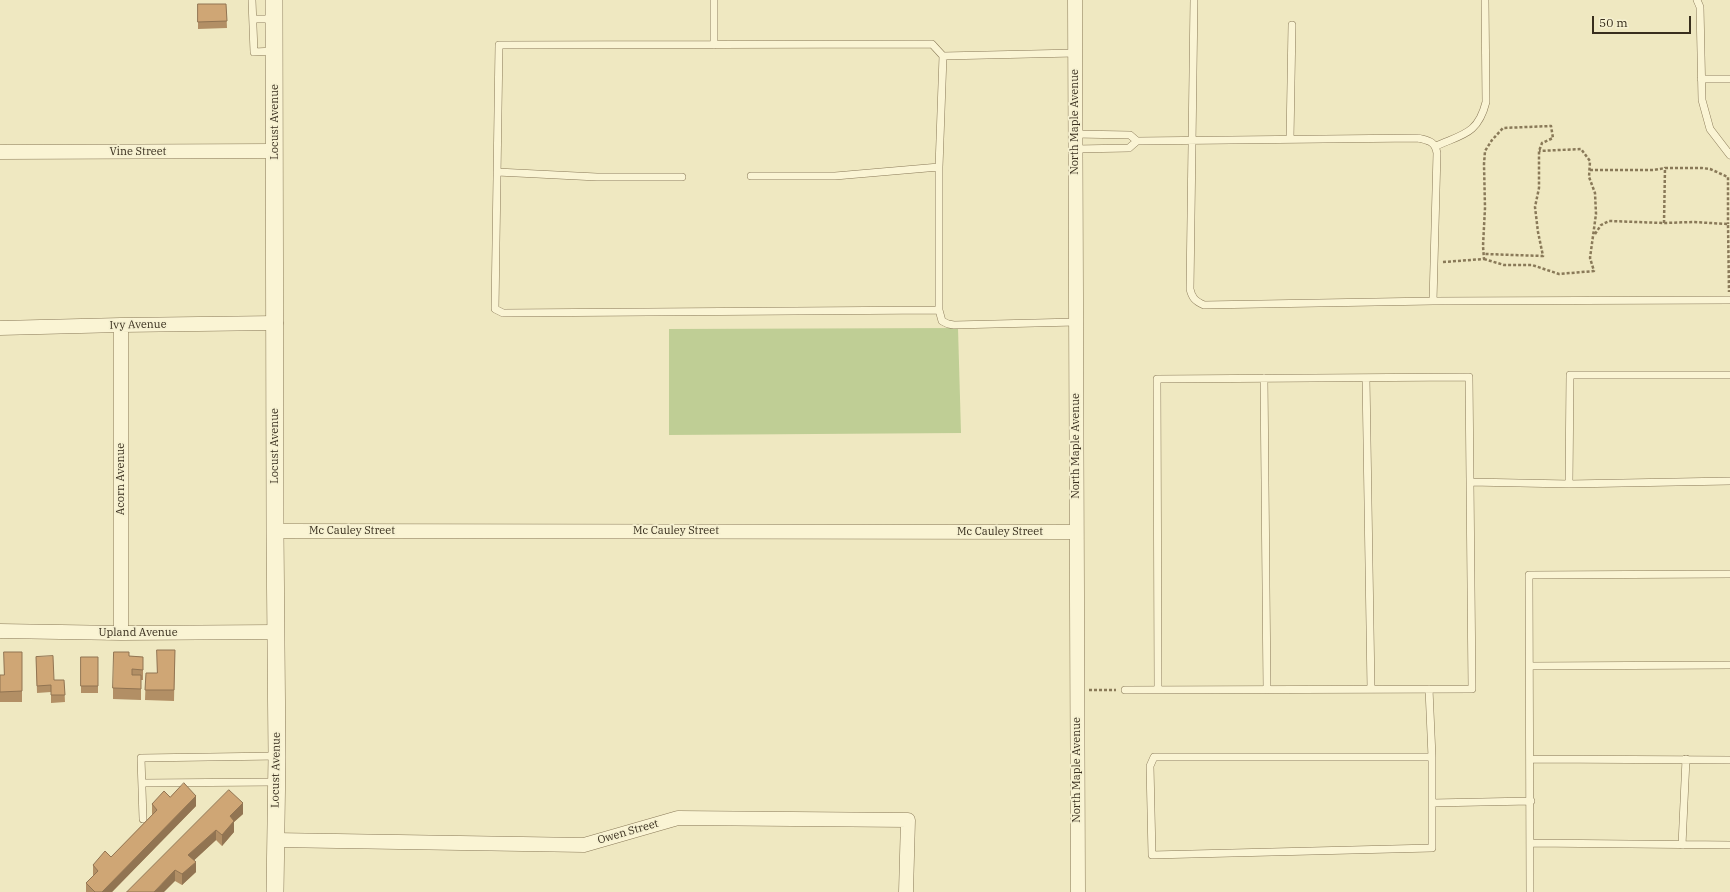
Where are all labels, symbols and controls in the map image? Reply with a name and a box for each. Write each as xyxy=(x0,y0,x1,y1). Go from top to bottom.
scale bar xyxy=(1594,8,1693,34)
text: 50 m xyxy=(1599,15,1628,30)
street label: North Maple Avenue xyxy=(1068,69,1082,175)
street label: Locust Avenue xyxy=(268,84,282,160)
street label: Vine Street xyxy=(110,145,166,159)
street label: Ivy Avenue xyxy=(109,318,167,332)
street label: North Maple Avenue xyxy=(1069,393,1083,499)
street label: Locust Avenue xyxy=(268,408,282,484)
street label: Acorn Avenue xyxy=(114,443,128,515)
street label: Mc Cauley Street xyxy=(309,524,395,538)
street label: Mc Cauley Street xyxy=(633,524,719,538)
street label: Mc Cauley Street xyxy=(957,525,1043,539)
street label: Upland Avenue xyxy=(98,626,178,640)
street label: North Maple Avenue xyxy=(1070,717,1084,823)
street label: Locust Avenue xyxy=(269,732,283,808)
street label: Owen Street xyxy=(596,817,660,847)

